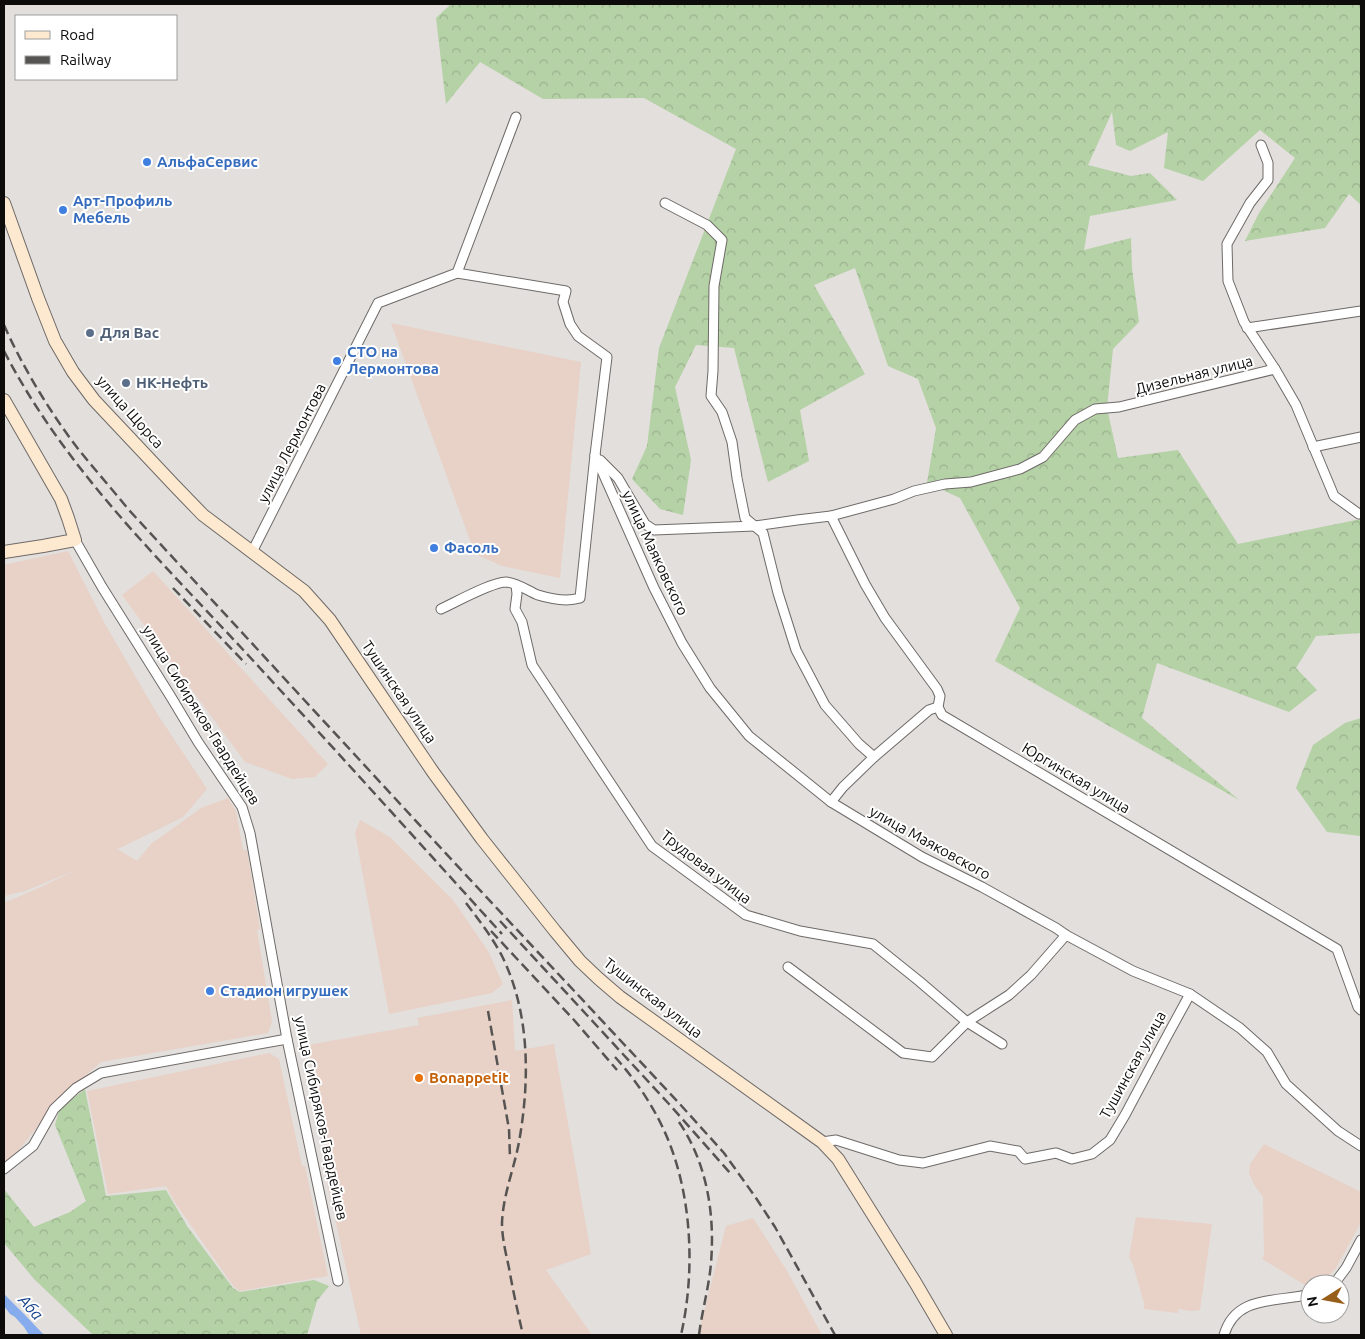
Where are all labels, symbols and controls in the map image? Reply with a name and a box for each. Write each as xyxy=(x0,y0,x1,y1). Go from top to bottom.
legend xyxy=(15,15,178,80)
text: Road xyxy=(60,26,95,43)
text: Railway xyxy=(60,51,111,68)
place label: АльфаСервис xyxy=(157,153,258,170)
marker: АльфаСервис xyxy=(141,156,153,168)
place label: Арт-Профиль Мебель xyxy=(73,192,172,226)
marker: Арт-Профиль Мебель xyxy=(57,204,69,216)
place label: Для Вас xyxy=(100,324,159,341)
marker: Для Вас xyxy=(84,327,96,339)
place label: СТО на Лермонтова xyxy=(347,343,439,377)
street label: Дизельная улица xyxy=(1133,352,1254,397)
marker: СТО на Лермонтова xyxy=(331,355,343,367)
street label: улица Щорса xyxy=(93,372,167,451)
place label: НК-Нефть xyxy=(136,374,208,391)
marker: НК-Нефть xyxy=(120,377,132,389)
street label: улица Лермонтова xyxy=(254,380,329,505)
street label: улица Маяковского xyxy=(619,488,692,618)
place label: Фасоль xyxy=(444,539,499,556)
marker: Фасоль xyxy=(428,542,440,554)
street label: улица Сибиряков-Гвардейцев xyxy=(139,622,264,808)
street label: Тушинская улица xyxy=(359,637,440,746)
street label: Юргинская улица xyxy=(1019,739,1133,816)
street label: улица Маяковского xyxy=(867,802,994,883)
street label: Трудовая улица xyxy=(658,826,755,907)
street label: Тушинская улица xyxy=(601,954,706,1041)
place label: Стадион игрушек xyxy=(220,982,349,999)
marker: Стадион игрушек xyxy=(204,985,216,997)
street label: Тушинская улица xyxy=(1096,1008,1169,1121)
street label: улица Сибиряков-Гвардейцев xyxy=(292,1014,351,1221)
place label: Bonappetit xyxy=(429,1069,509,1086)
marker: Bonappetit xyxy=(413,1072,425,1084)
north arrow xyxy=(1300,1274,1350,1324)
water label: Аба xyxy=(14,1290,47,1323)
text: N xyxy=(1303,1295,1321,1308)

